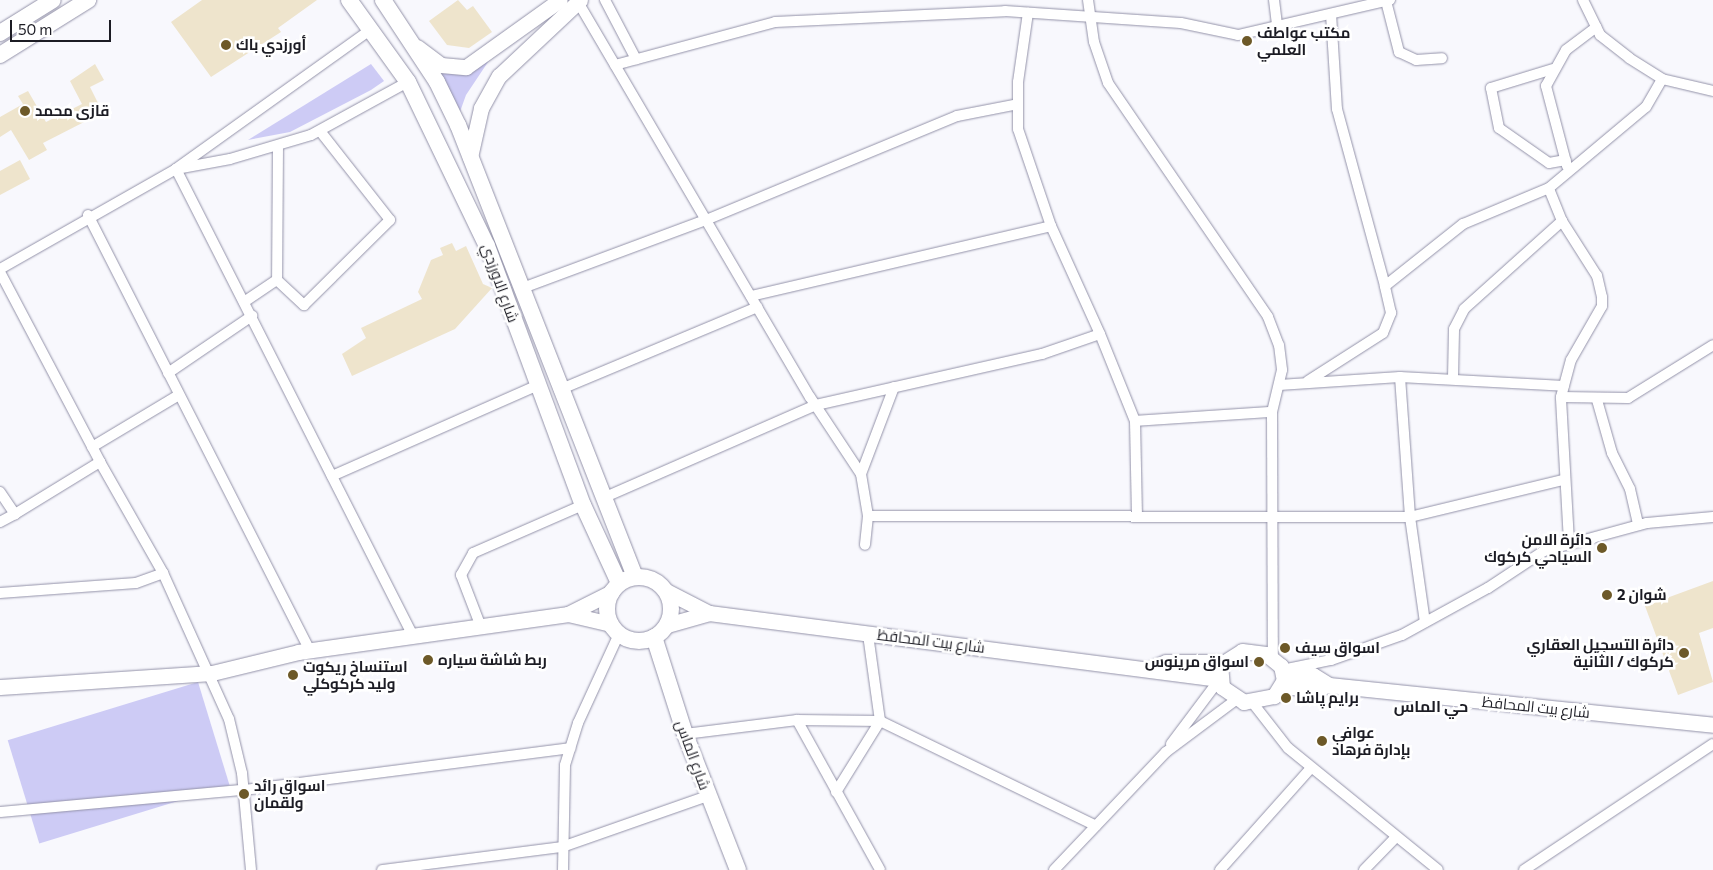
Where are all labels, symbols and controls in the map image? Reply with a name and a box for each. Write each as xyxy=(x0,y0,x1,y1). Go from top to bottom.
scale bar xyxy=(12,10,114,42)
text: 50 m xyxy=(18,20,52,38)
place label: مكتب عواطف العلمي xyxy=(1257,23,1350,58)
marker: مكتب عواطف العلمي xyxy=(1241,35,1253,47)
place label: أورزدي باك xyxy=(236,36,306,54)
marker: أورزدي باك xyxy=(220,39,232,51)
place label: قازی محمد xyxy=(35,102,109,120)
marker: قازی محمد xyxy=(19,105,31,117)
street label: شارع الاورزدي xyxy=(477,241,523,325)
place label: دائرة الامن السياحي كركوك xyxy=(1484,530,1592,565)
marker: دائرة الامن السياحي كركوك xyxy=(1596,542,1608,554)
place label: شوان 2 xyxy=(1617,586,1666,604)
marker: شوان 2 xyxy=(1601,589,1613,601)
street label: شارع بيت المحافظ xyxy=(876,625,986,657)
place label: دائرة التسجيل العقاري كركوك / الثانية xyxy=(1527,635,1674,670)
place label: اسواق سيف xyxy=(1295,639,1380,657)
marker: اسواق سيف xyxy=(1279,642,1291,654)
marker: دائرة التسجيل العقاري كركوك / الثانية xyxy=(1678,647,1690,659)
place label: ربط شاشة سياره xyxy=(438,651,547,669)
place label: اسواق مرينوس xyxy=(1145,653,1249,671)
marker: ربط شاشة سياره xyxy=(422,654,434,666)
marker: اسواق مرينوس xyxy=(1253,656,1265,668)
place label: استنساخ ريكوت وليد كركوكلي xyxy=(303,657,408,692)
marker: استنساخ ريكوت وليد كركوكلي xyxy=(287,669,299,681)
place label: برایم پاشا xyxy=(1296,689,1359,707)
marker: برایم پاشا xyxy=(1280,692,1292,704)
street label: شارع بيت المحافظ xyxy=(1481,692,1591,722)
district label: حي الماس xyxy=(1394,696,1468,716)
street label: شارع الماس xyxy=(672,718,714,792)
place label: عوافي بإدارة فرهاد xyxy=(1332,723,1410,758)
marker: عوافي بإدارة فرهاد xyxy=(1316,735,1328,747)
place label: اسواق رائد ولقمان xyxy=(254,776,325,811)
marker: اسواق رائد ولقمان xyxy=(238,788,250,800)

